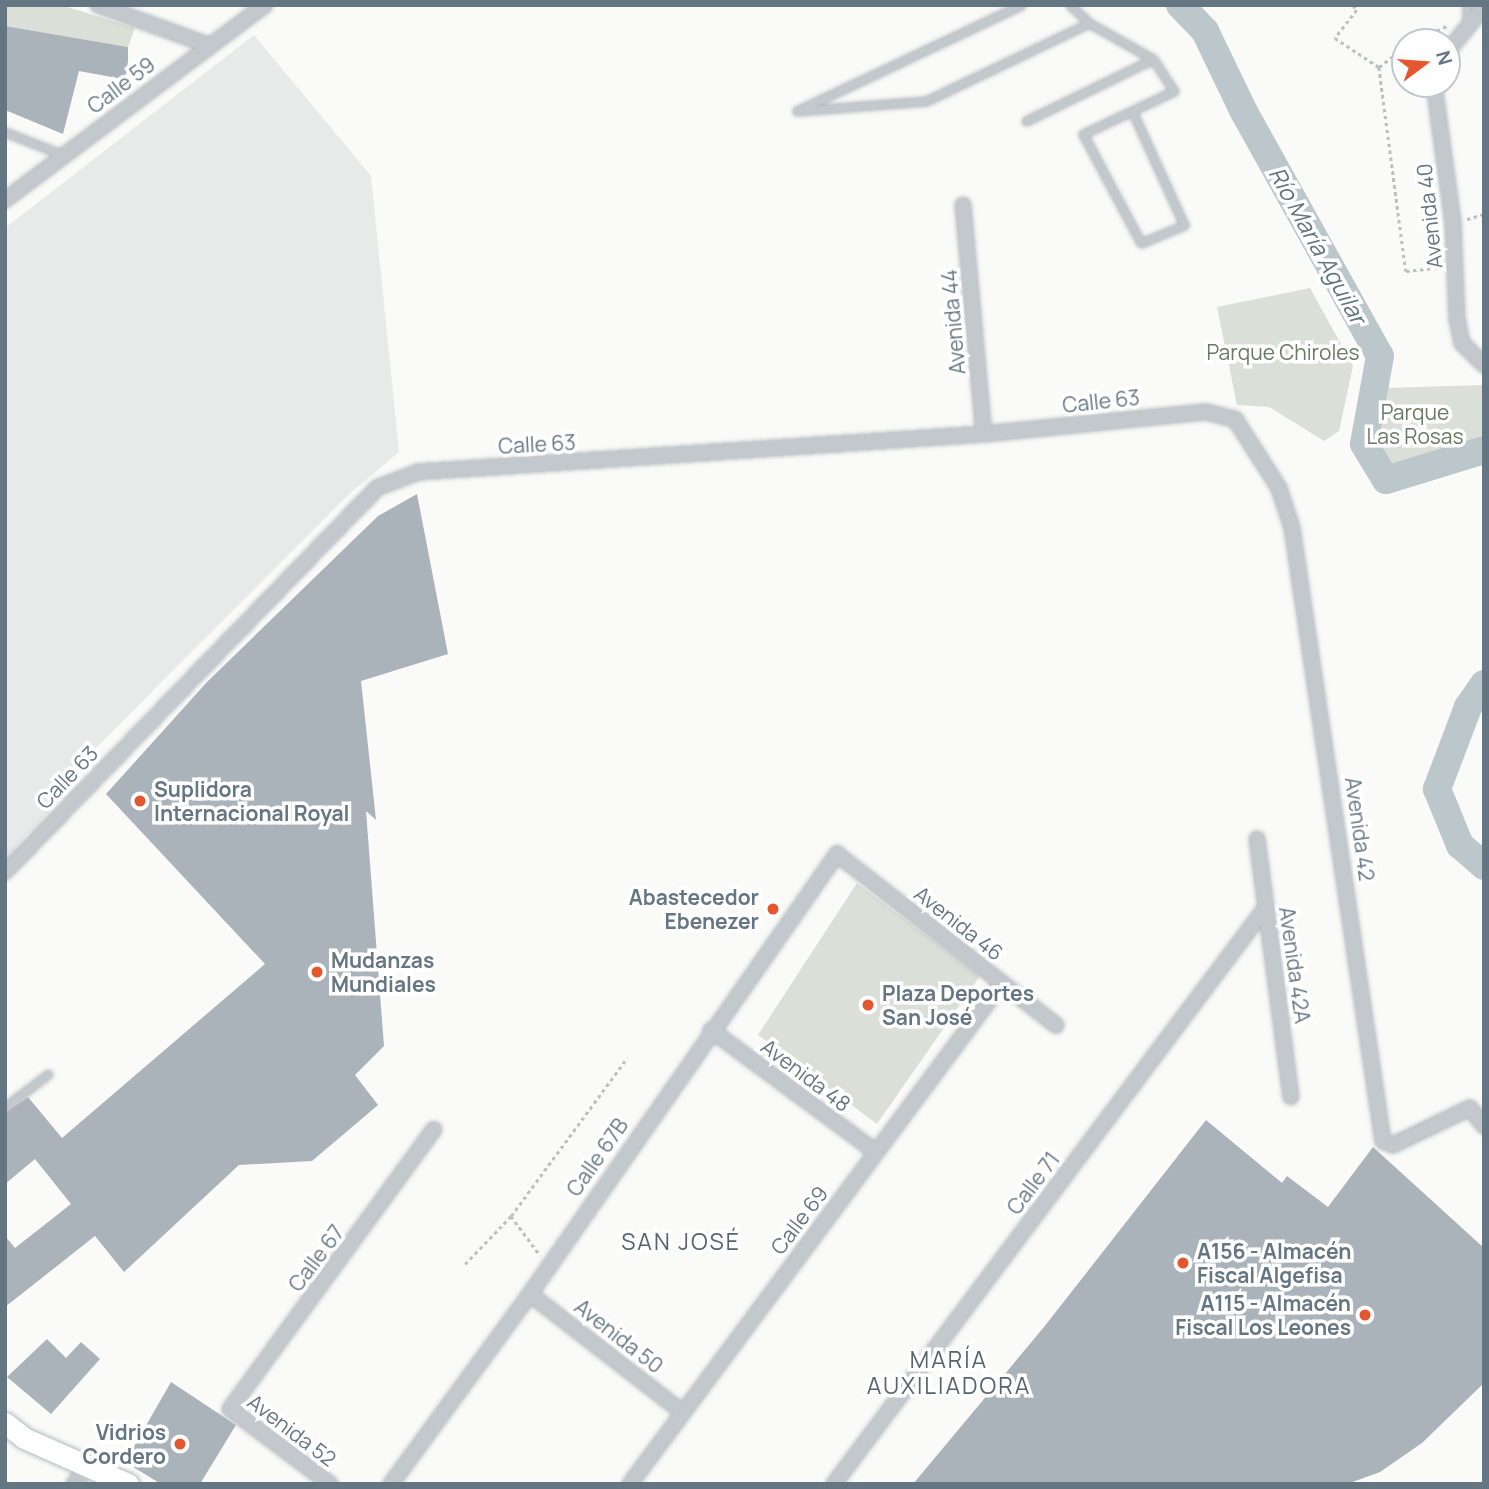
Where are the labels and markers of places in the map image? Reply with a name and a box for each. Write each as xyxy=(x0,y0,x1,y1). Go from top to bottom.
place label: Suplidora Internacional Royal xyxy=(154,776,349,826)
marker: Suplidora Internacional Royal xyxy=(132,793,148,809)
place label: Abastecedor Ebenezer xyxy=(629,884,759,934)
marker: Abastecedor Ebenezer xyxy=(765,901,781,917)
place label: Mudanzas Mundiales xyxy=(331,947,436,997)
marker: Mudanzas Mundiales xyxy=(309,964,325,980)
place label: Plaza Deportes San José xyxy=(882,980,1034,1030)
marker: Plaza Deportes San José xyxy=(860,997,876,1013)
place label: A156 - Almacén Fiscal Algefisa xyxy=(1197,1238,1351,1288)
marker: A156 - Almacén Fiscal Algefisa xyxy=(1175,1255,1191,1271)
place label: A115 - Almacén Fiscal Los Leones xyxy=(1175,1290,1351,1340)
marker: A115 - Almacén Fiscal Los Leones xyxy=(1357,1307,1373,1323)
place label: Vidrios Cordero xyxy=(83,1419,166,1469)
marker: Vidrios Cordero xyxy=(172,1436,188,1452)

